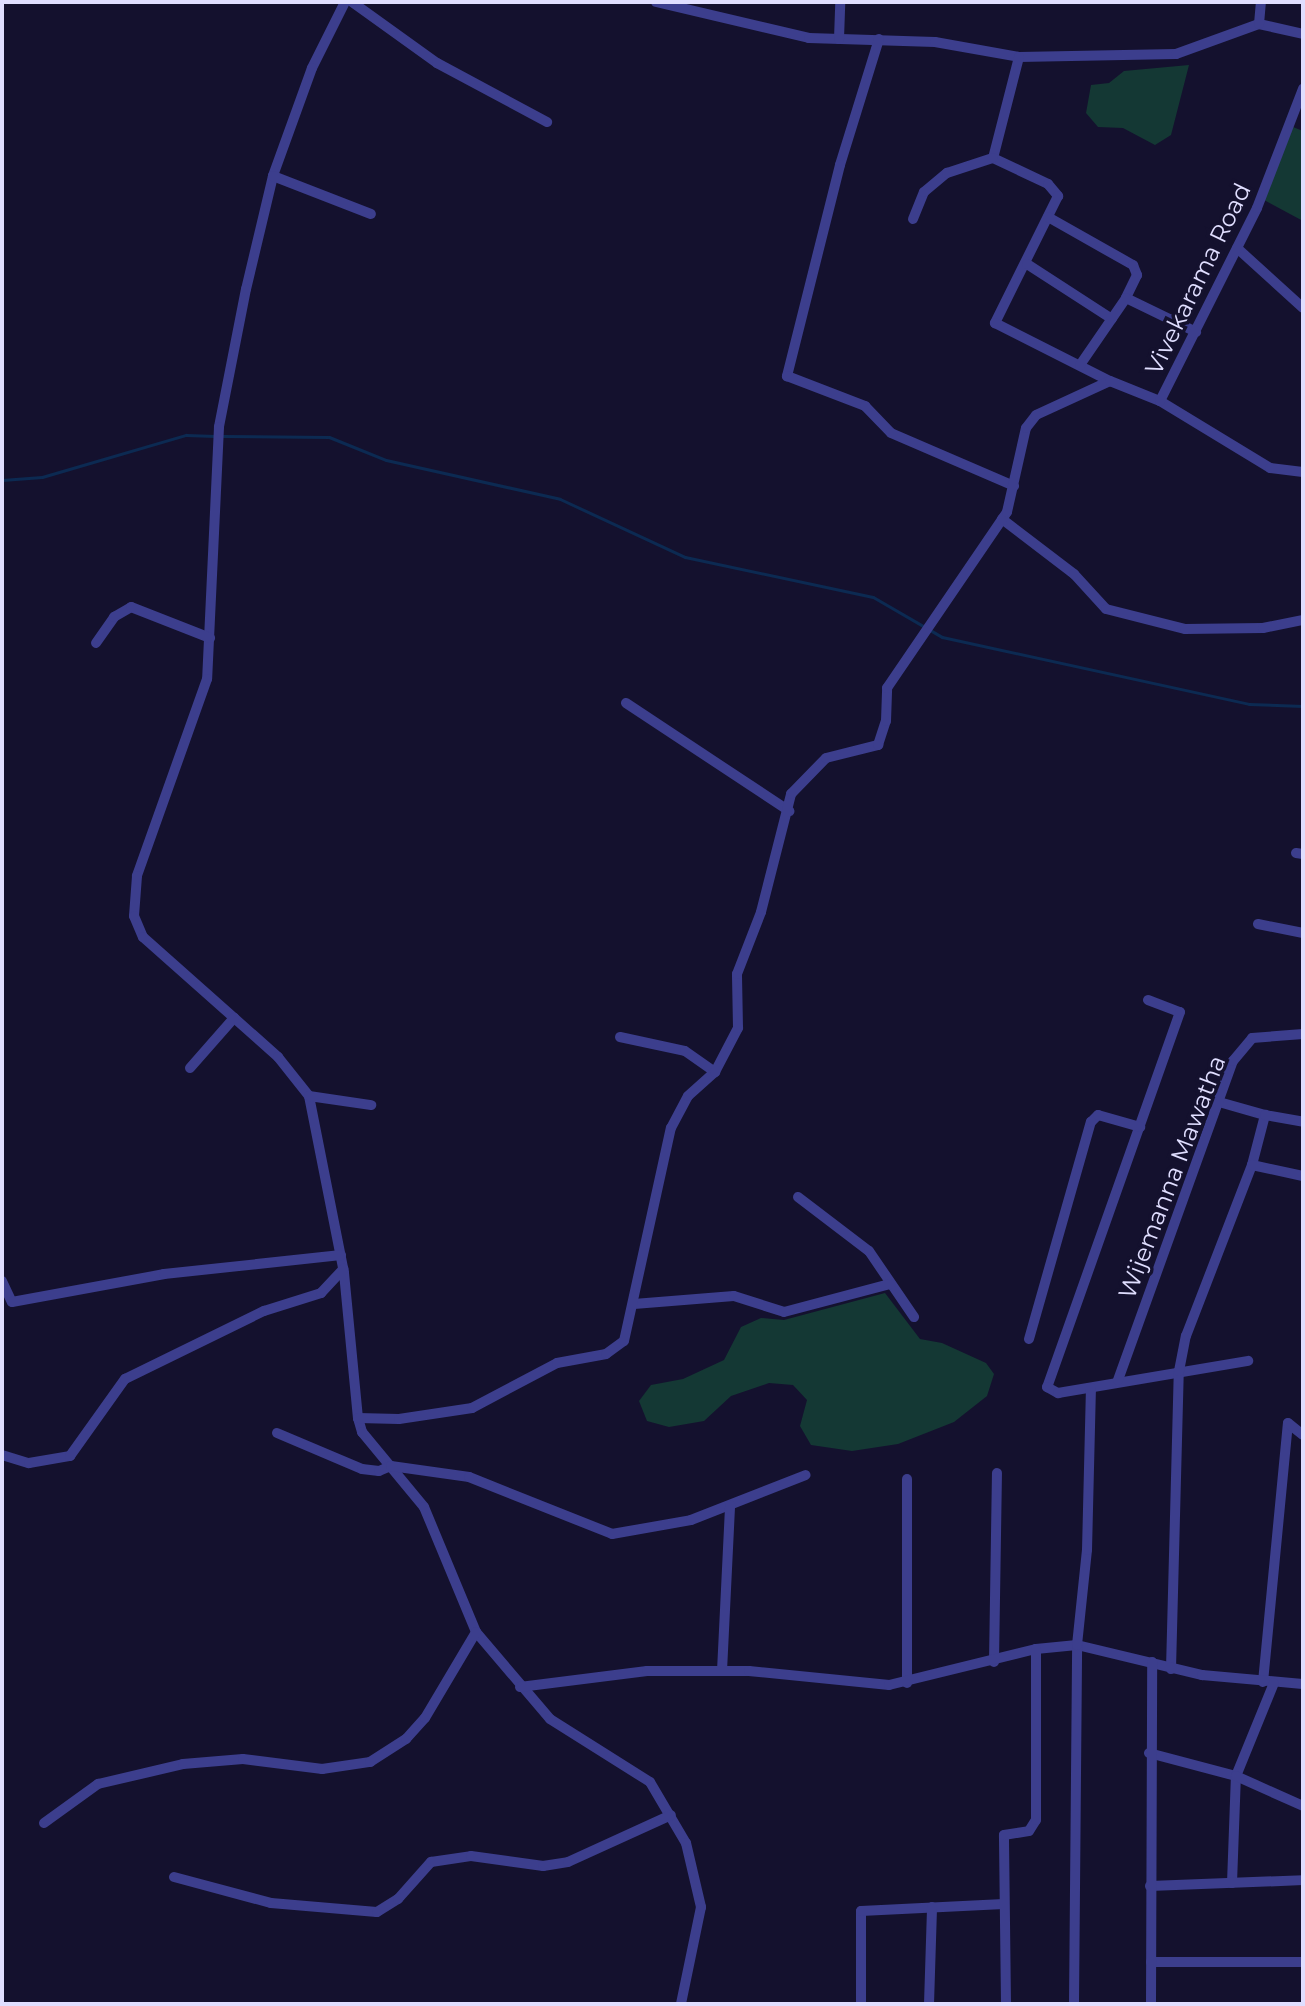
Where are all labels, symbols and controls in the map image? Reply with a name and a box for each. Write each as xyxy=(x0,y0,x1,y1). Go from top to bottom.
street label: Vivekarama Road xyxy=(1139,178,1257,380)
street label: Wijemanna Mawatha xyxy=(1112,1051,1232,1303)

